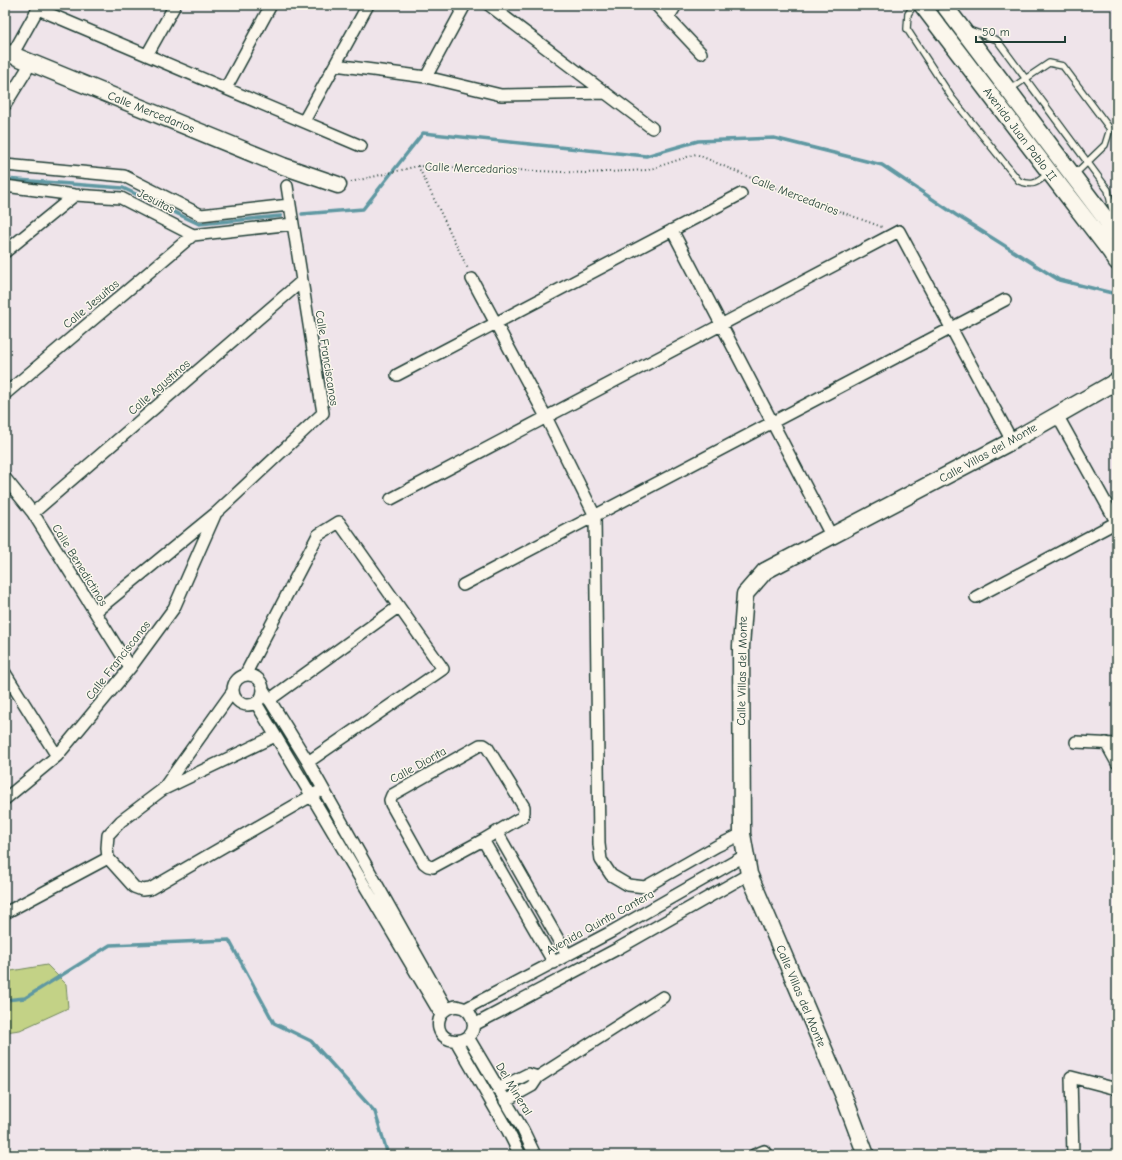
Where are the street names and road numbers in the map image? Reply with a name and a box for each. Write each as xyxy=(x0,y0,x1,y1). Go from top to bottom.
street label: Avenida Juan Pablo II xyxy=(980,85,1060,184)
street label: Calle Mercedarios xyxy=(106,88,196,136)
street label: Calle Mercedarios xyxy=(425,159,517,177)
street label: Calle Mercedarios xyxy=(749,172,841,218)
street label: Jesuitas xyxy=(135,186,177,216)
street label: Calle Jesuitas xyxy=(60,277,122,331)
street label: Calle Franciscanos xyxy=(313,309,341,407)
street label: Calle Agustinos xyxy=(125,356,193,418)
street label: Calle Villas del Monte xyxy=(937,420,1039,486)
street label: Calle Benedictinos xyxy=(49,521,111,609)
street label: Calle Villas del Monte xyxy=(734,616,750,726)
street label: Calle Franciscanos xyxy=(83,618,153,702)
street label: Calle Diorita xyxy=(387,744,449,786)
street label: Avenida Quinta Cantera xyxy=(544,887,656,957)
street label: Calle Villas del Monte xyxy=(773,943,829,1049)
street label: Del Mineral xyxy=(493,1060,535,1118)

